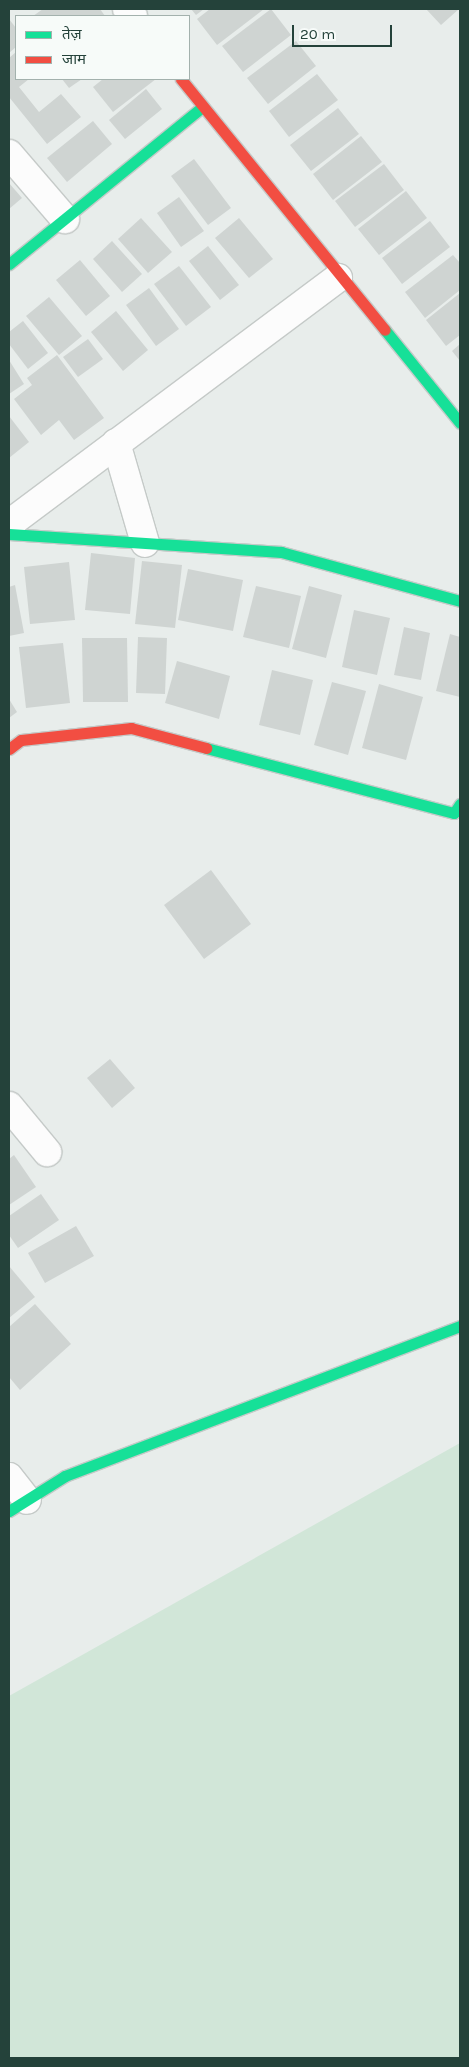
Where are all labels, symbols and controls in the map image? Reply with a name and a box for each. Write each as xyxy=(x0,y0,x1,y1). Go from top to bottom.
legend xyxy=(15,15,190,80)
scale bar xyxy=(294,15,394,47)
text: तेज़ xyxy=(62,25,82,43)
text: 20 m xyxy=(300,25,335,43)
text: जाम xyxy=(62,50,86,68)

